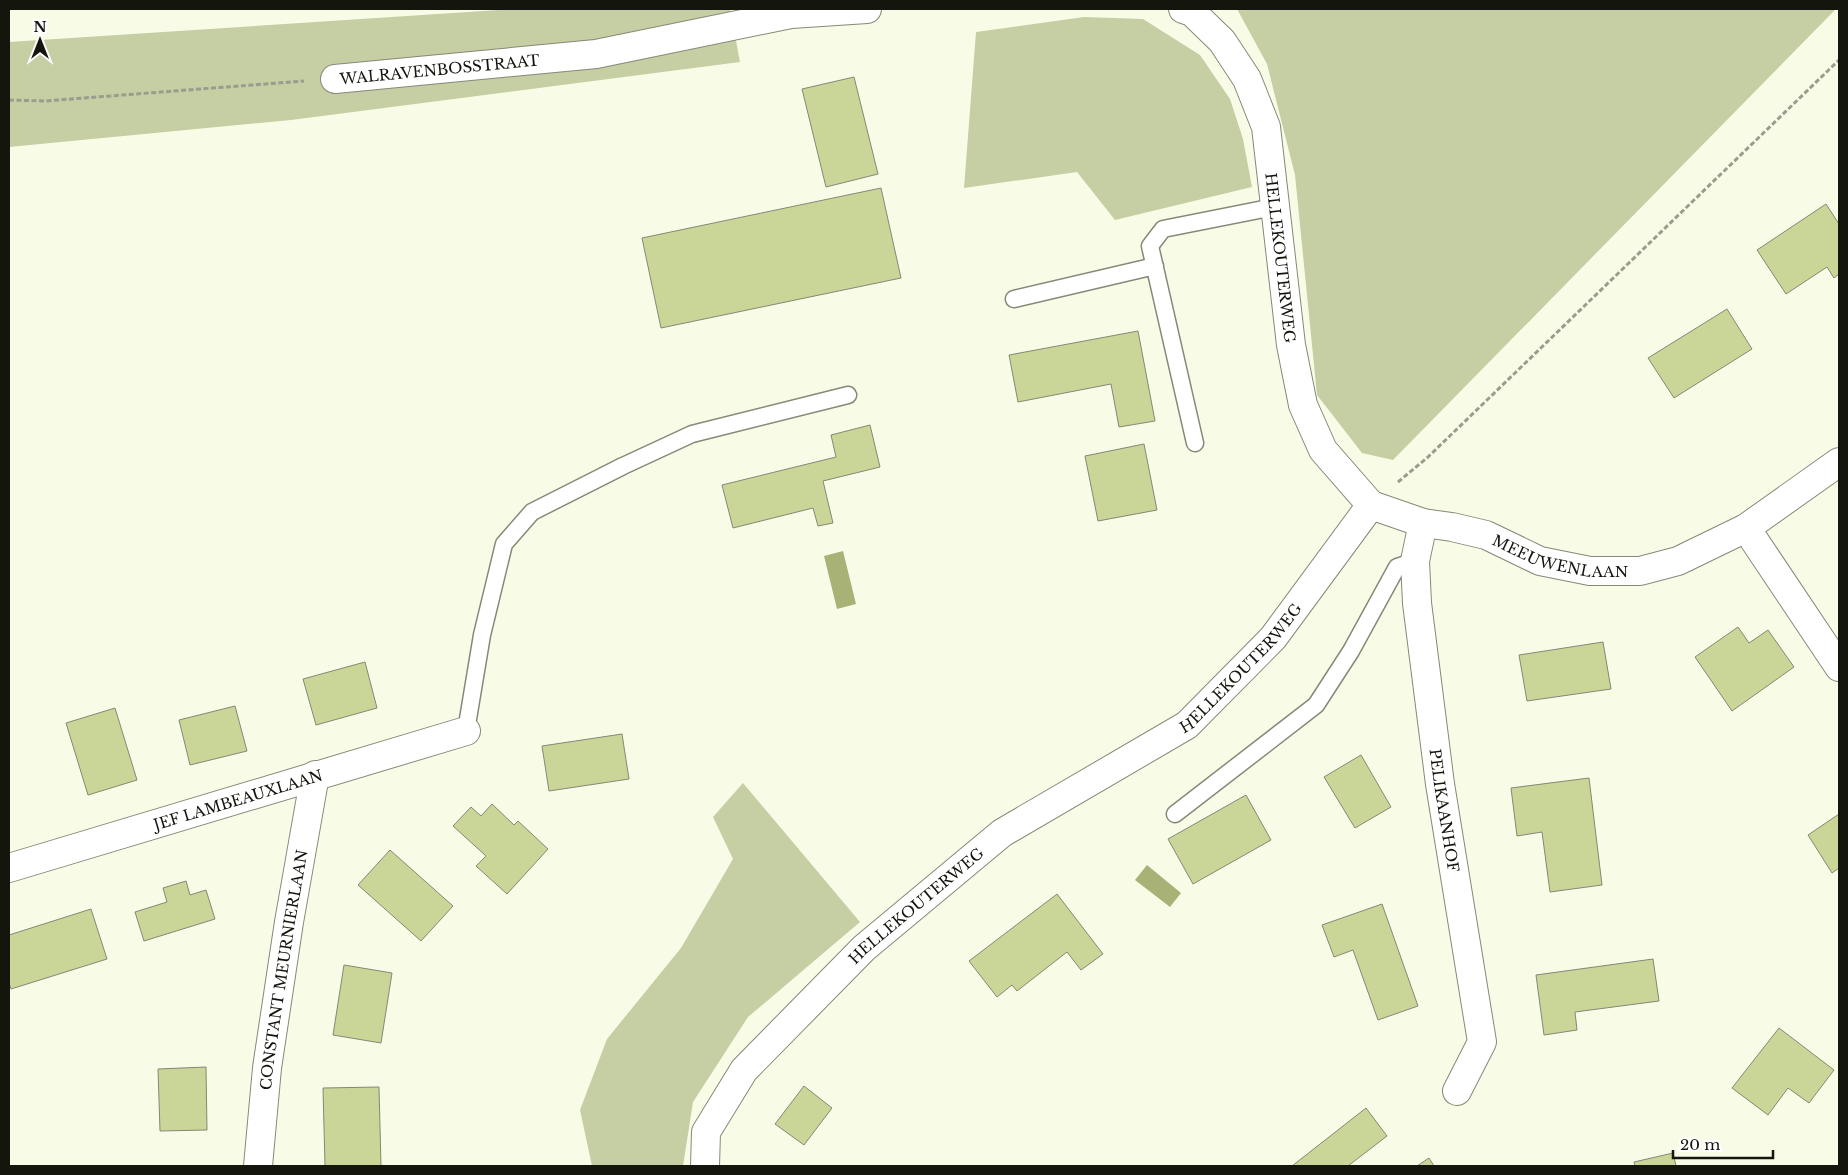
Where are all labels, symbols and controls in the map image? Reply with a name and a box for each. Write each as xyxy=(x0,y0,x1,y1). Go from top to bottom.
north arrow xyxy=(15,15,65,65)
text: N xyxy=(33,18,47,36)
street label: WALRAVENBOSSTRAAT xyxy=(338,50,540,88)
street label: HELLEKOUTERWEG xyxy=(1262,172,1300,344)
street label: MEEUWENLAAN xyxy=(1489,530,1628,581)
street label: HELLEKOUTERWEG xyxy=(1176,599,1305,737)
street label: PELIKAANHOF xyxy=(1426,748,1464,873)
street label: JEF LAMBEAUXLAAN xyxy=(149,765,325,834)
street label: HELLEKOUTERWEG xyxy=(844,843,987,968)
street label: CONSTANT MEURNIERLAAN xyxy=(256,848,311,1091)
scale bar xyxy=(1673,1128,1773,1160)
text: 20 m xyxy=(1680,1135,1720,1154)

